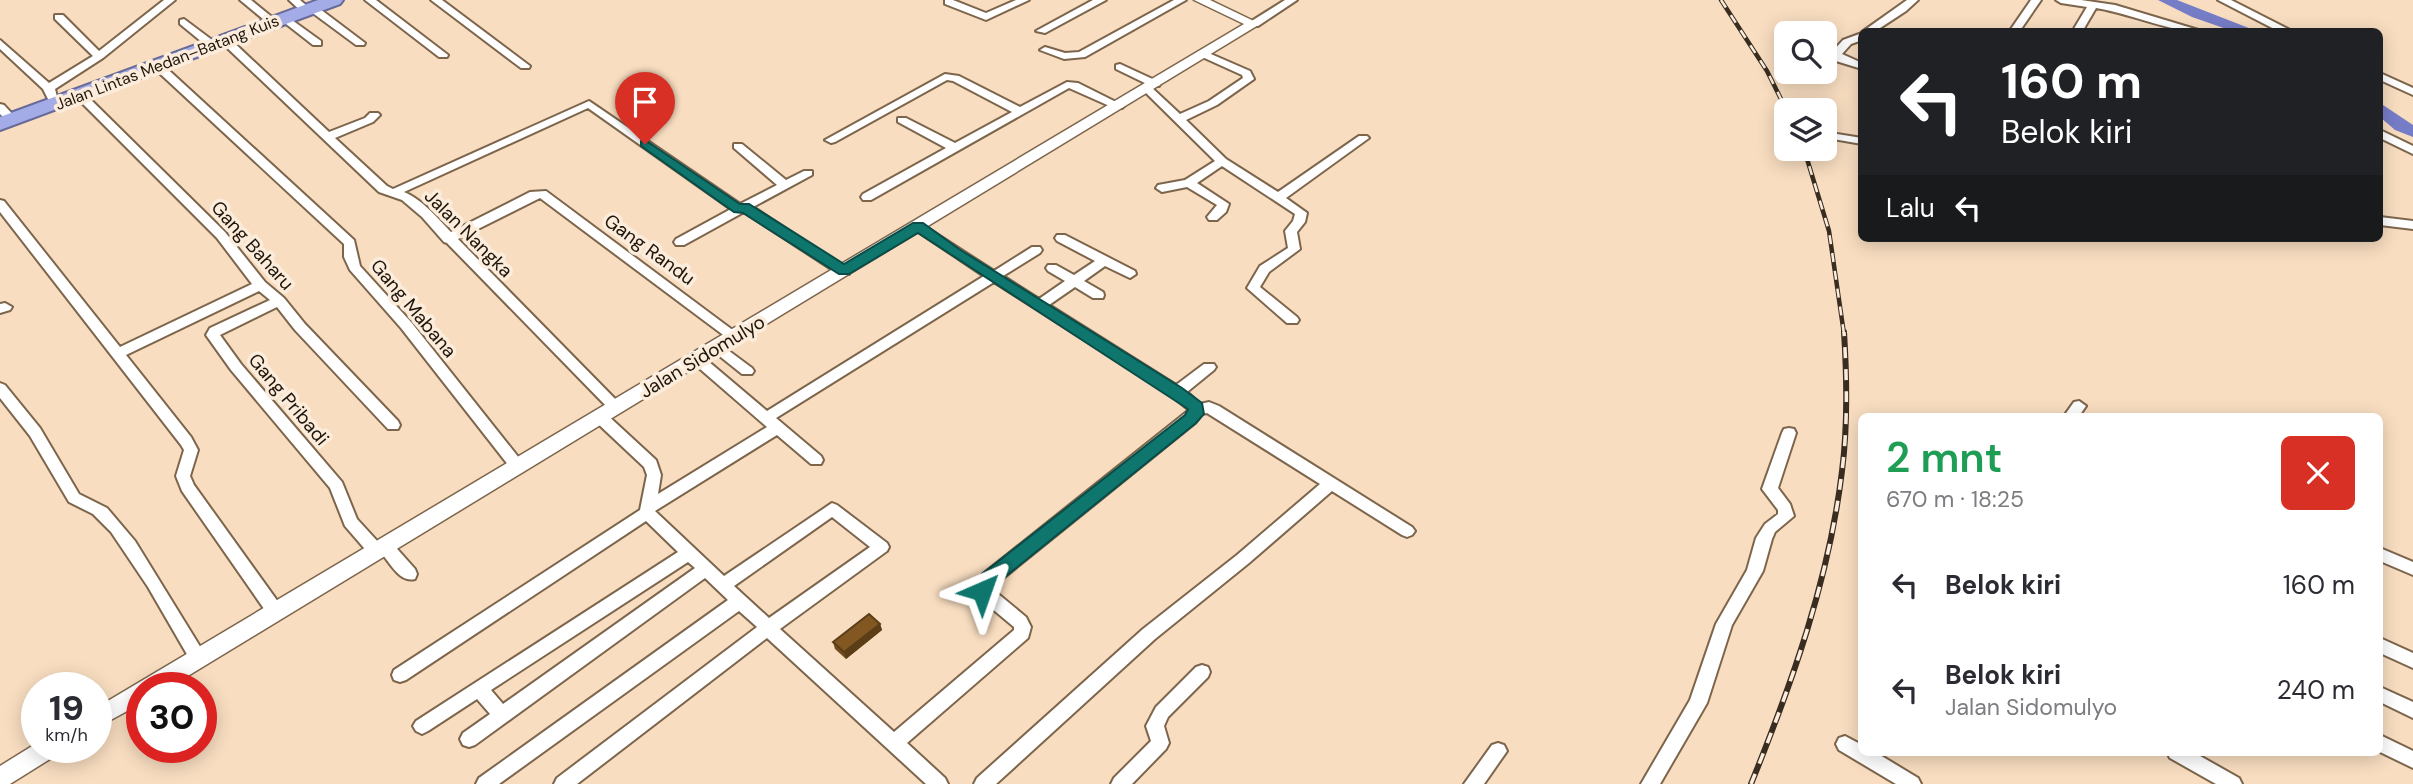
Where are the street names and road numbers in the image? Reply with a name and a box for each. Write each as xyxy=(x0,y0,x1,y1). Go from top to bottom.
street label: Jalan Lintas Medan–Batang Kuis xyxy=(52,10,282,115)
street label: Jalan Nangka xyxy=(419,184,518,283)
street label: Gang Baharu xyxy=(206,195,299,295)
street label: Gang Randu xyxy=(599,208,700,291)
street label: Gang Mabana xyxy=(365,254,462,363)
street label: Jalan Sidomulyo xyxy=(635,309,770,404)
street label: Gang Pribadi xyxy=(243,348,334,450)

